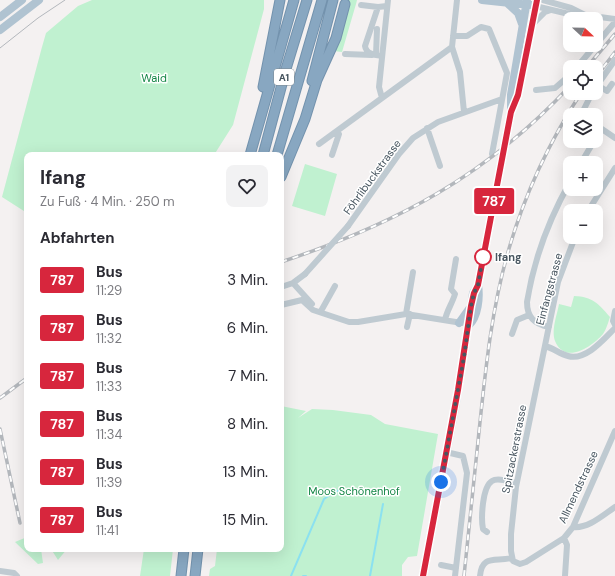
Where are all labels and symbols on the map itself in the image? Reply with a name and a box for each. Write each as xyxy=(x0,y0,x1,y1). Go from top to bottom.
north arrow xyxy=(563,12,603,52)
road number: A1 xyxy=(274,69,294,85)
park label: Waid xyxy=(141,71,167,85)
street label: Föhrlibuckstrasse xyxy=(340,137,404,217)
line badge: 787 xyxy=(471,188,517,214)
marker: Ifang xyxy=(474,248,492,266)
place label: Ifang xyxy=(495,250,522,264)
street label: Einfangstrasse xyxy=(533,251,565,327)
street label: Spitzackerstrasse xyxy=(499,404,529,494)
street label: Allmendstrasse xyxy=(555,449,601,525)
your location xyxy=(431,472,451,492)
park label: Moos Schönenhof xyxy=(308,484,400,498)

